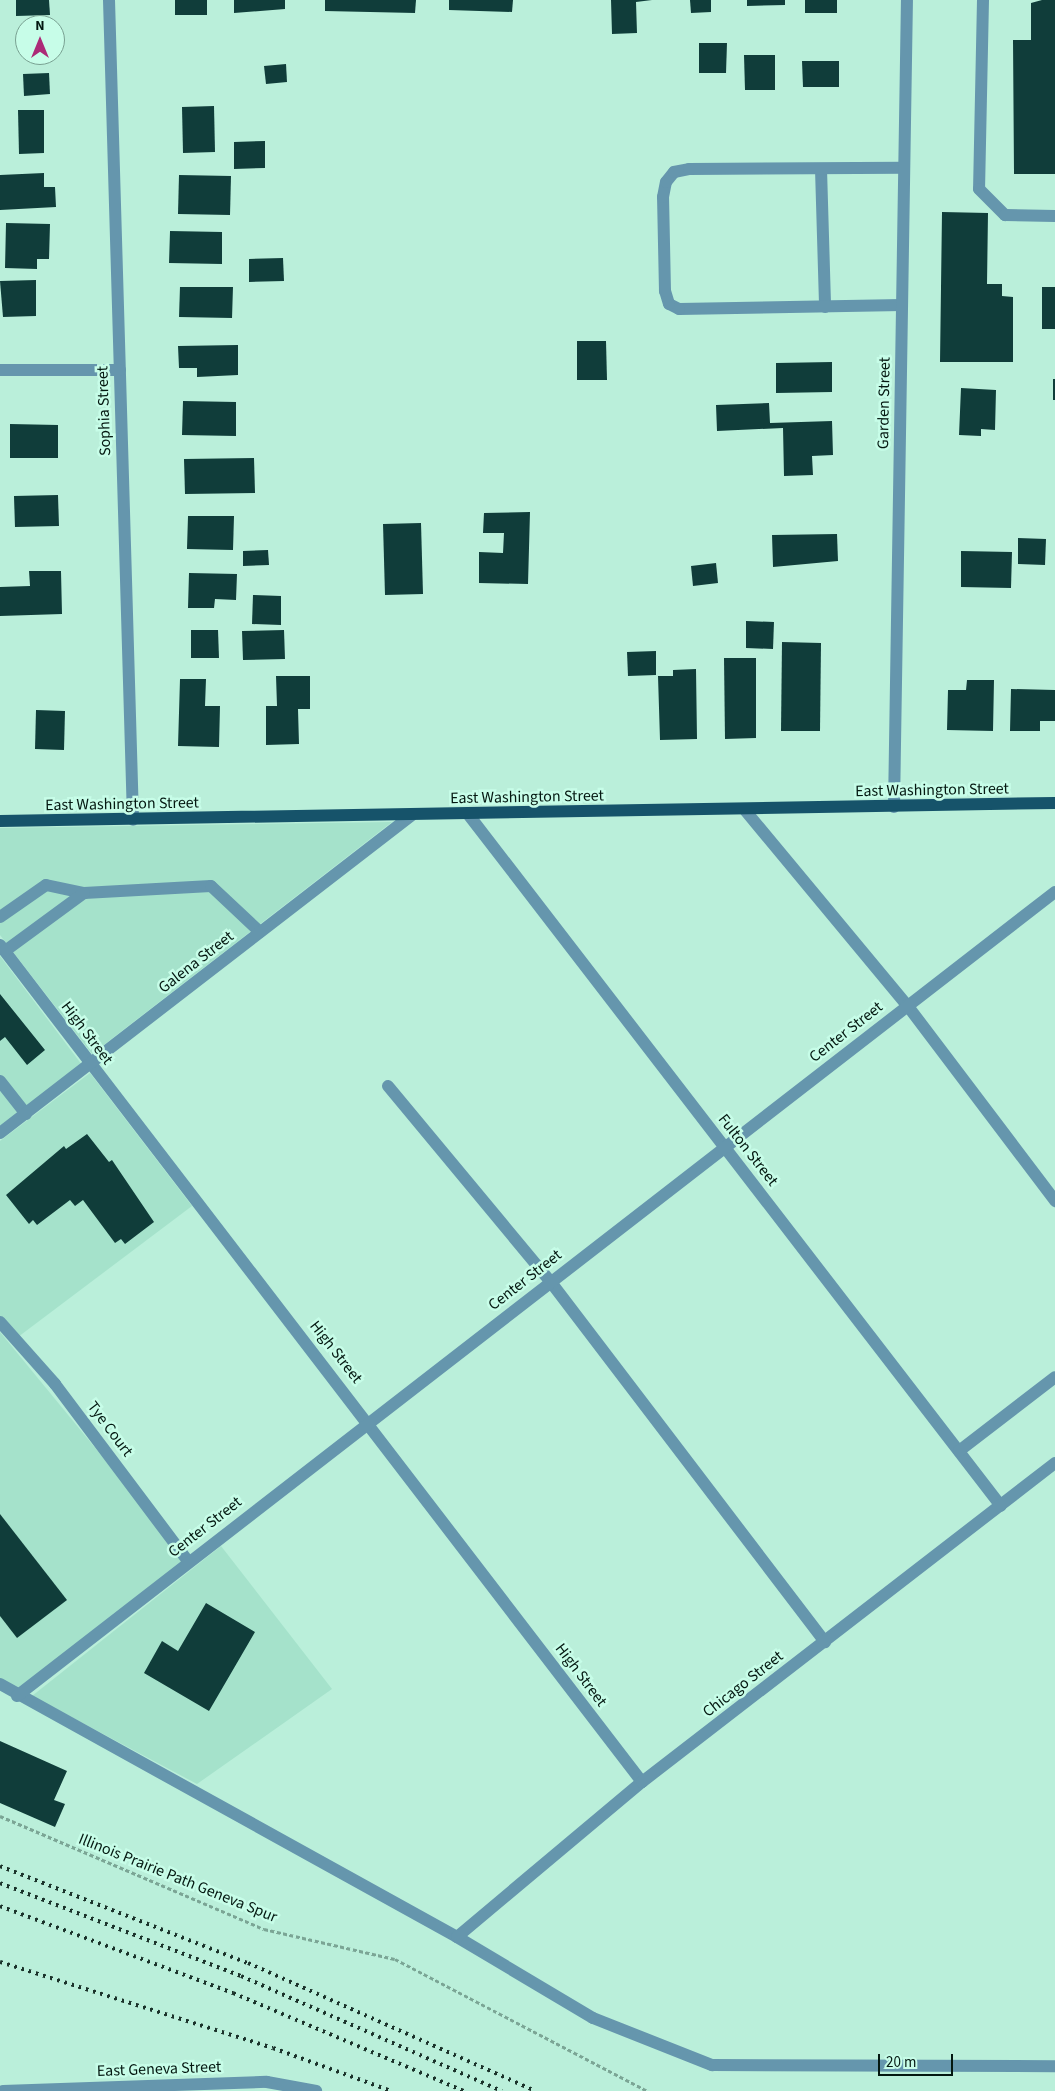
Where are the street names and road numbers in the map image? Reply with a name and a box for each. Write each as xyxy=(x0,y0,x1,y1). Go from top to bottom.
street label: Garden Street xyxy=(874,357,894,449)
street label: Sophia Street xyxy=(93,366,115,456)
street label: East Washington Street xyxy=(855,779,1009,801)
street label: East Washington Street xyxy=(450,786,604,808)
street label: East Washington Street xyxy=(45,793,199,815)
street label: Galena Street xyxy=(155,927,237,997)
street label: Center Street xyxy=(806,997,886,1067)
street label: High Street xyxy=(57,998,117,1068)
street label: Fulton Street xyxy=(714,1110,782,1190)
street label: Center Street xyxy=(485,1245,565,1315)
street label: High Street xyxy=(306,1317,366,1387)
street label: Tye Court xyxy=(83,1398,137,1460)
street label: Center Street xyxy=(165,1492,245,1562)
street label: High Street xyxy=(551,1640,611,1710)
street label: Chicago Street xyxy=(699,1647,787,1721)
street label: Illinois Prairie Path Geneva Spur xyxy=(76,1829,280,1927)
street label: East Geneva Street xyxy=(96,2057,222,2081)

